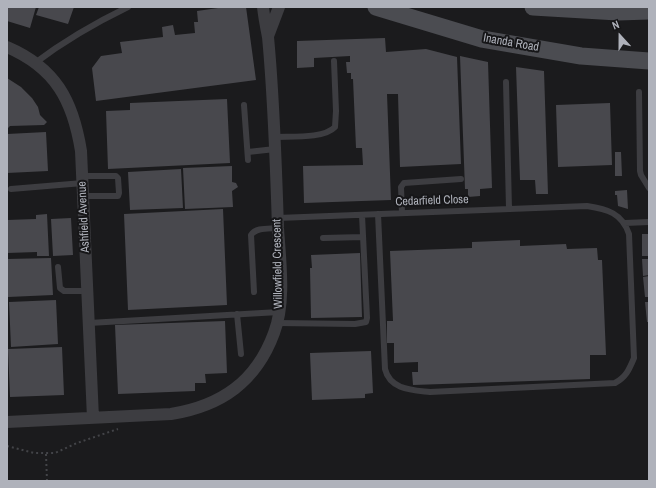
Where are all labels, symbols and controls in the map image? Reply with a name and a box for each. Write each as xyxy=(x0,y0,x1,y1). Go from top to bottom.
north arrow xyxy=(600,16,640,56)
text: N xyxy=(610,17,621,33)
street label: Inanda Road xyxy=(482,31,540,55)
street label: Ashfield Avenue xyxy=(75,181,93,253)
street label: Cedarfield Close xyxy=(395,193,469,209)
street label: Willowfield Crescent xyxy=(270,219,286,309)

